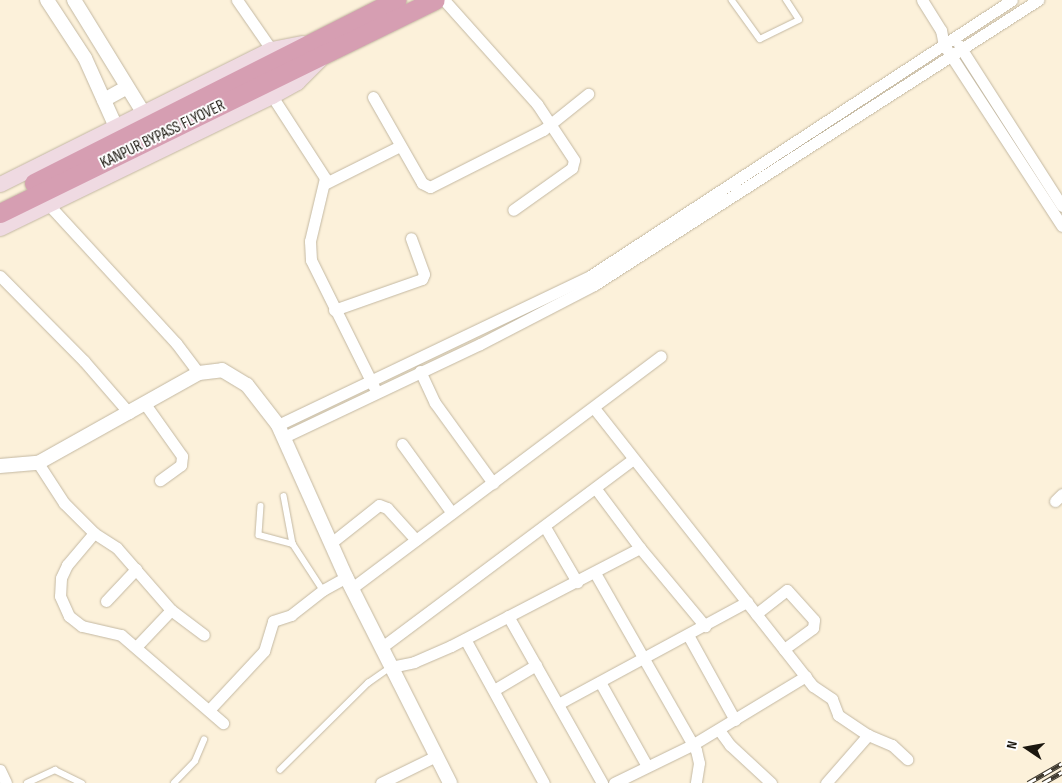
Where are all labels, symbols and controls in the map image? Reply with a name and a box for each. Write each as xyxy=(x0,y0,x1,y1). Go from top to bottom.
street label: KANPUR BYPASS FLYOVER xyxy=(98,96,228,174)
north arrow xyxy=(1002,723,1052,773)
text: N xyxy=(1003,739,1021,750)

